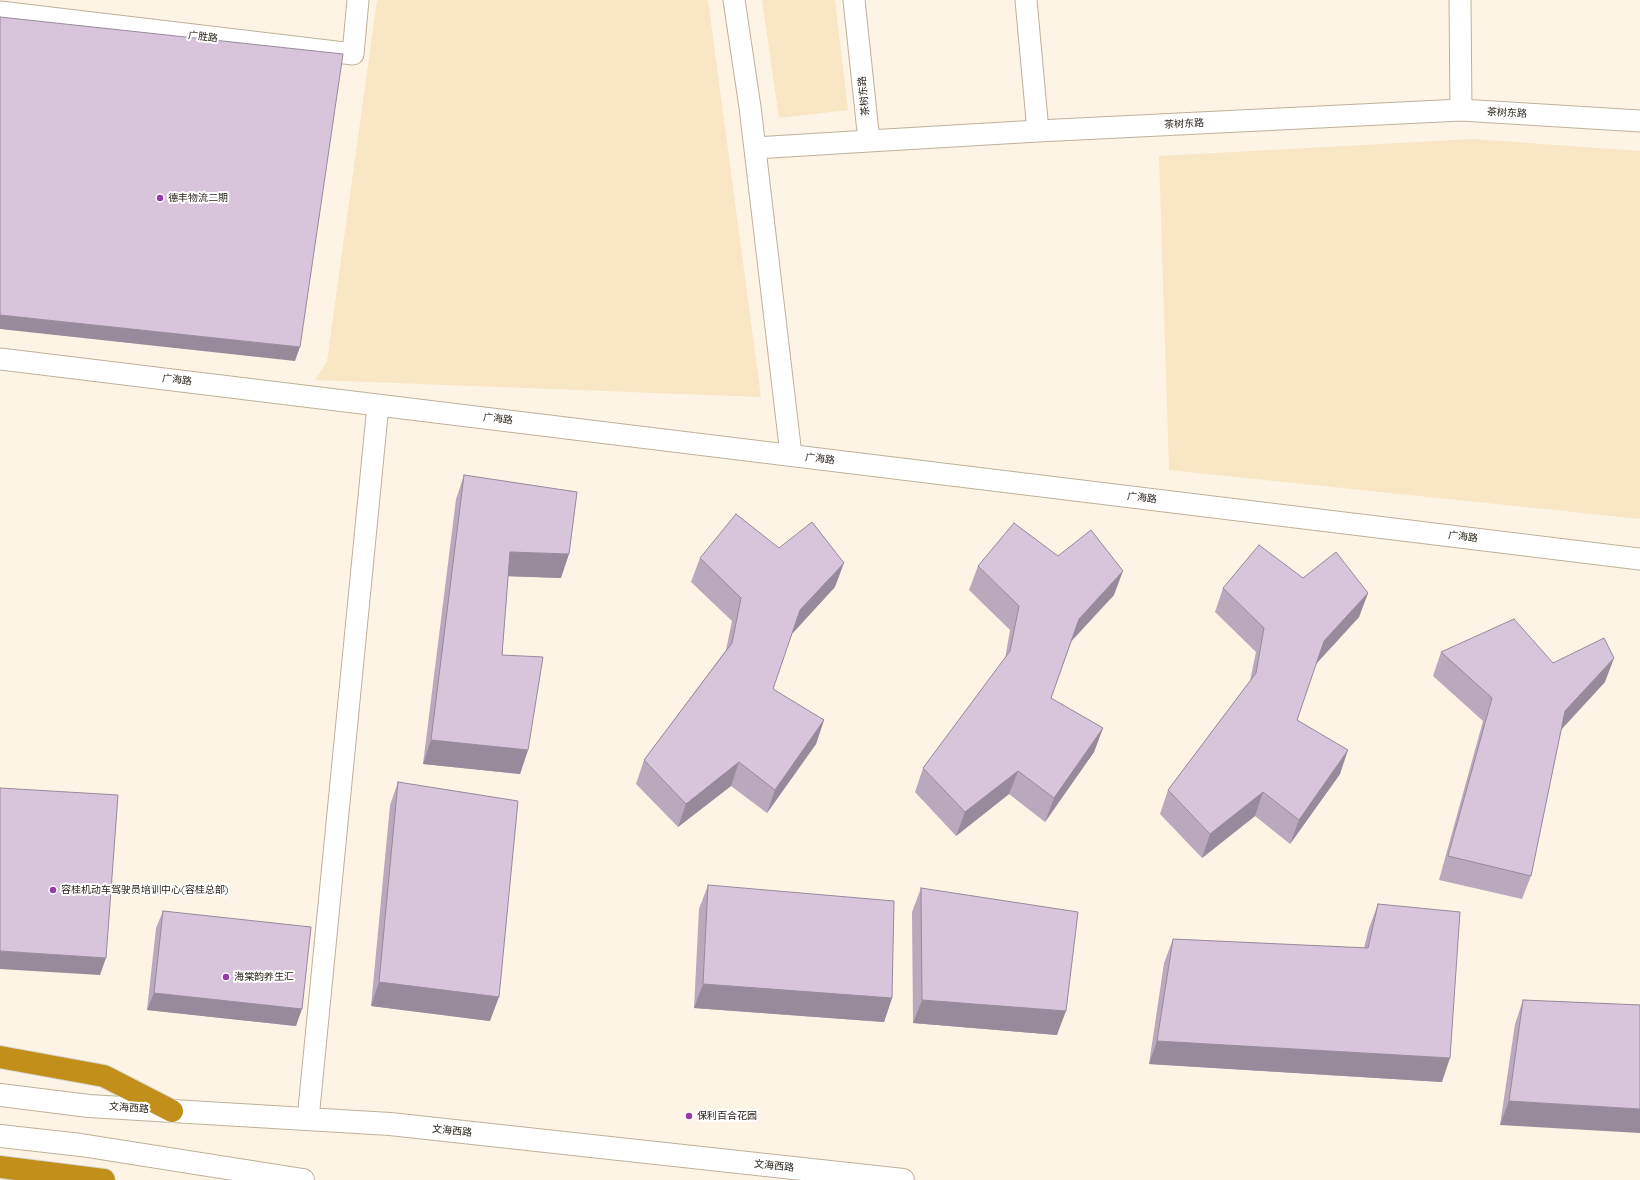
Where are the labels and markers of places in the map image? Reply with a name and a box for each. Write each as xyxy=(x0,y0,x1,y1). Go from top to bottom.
place label: 德丰物流二期 xyxy=(168,192,228,204)
marker: 德丰物流二期 xyxy=(155,193,165,203)
place label: 容桂机动车驾驶员培训中心(容桂总部) xyxy=(61,884,228,896)
marker: 容桂机动车驾驶员培训中心(容桂总部) xyxy=(48,885,58,895)
place label: 海棠韵养生汇 xyxy=(234,971,294,983)
marker: 海棠韵养生汇 xyxy=(221,972,231,982)
place label: 保利百合花园 xyxy=(697,1110,757,1122)
marker: 保利百合花园 xyxy=(684,1111,694,1121)

